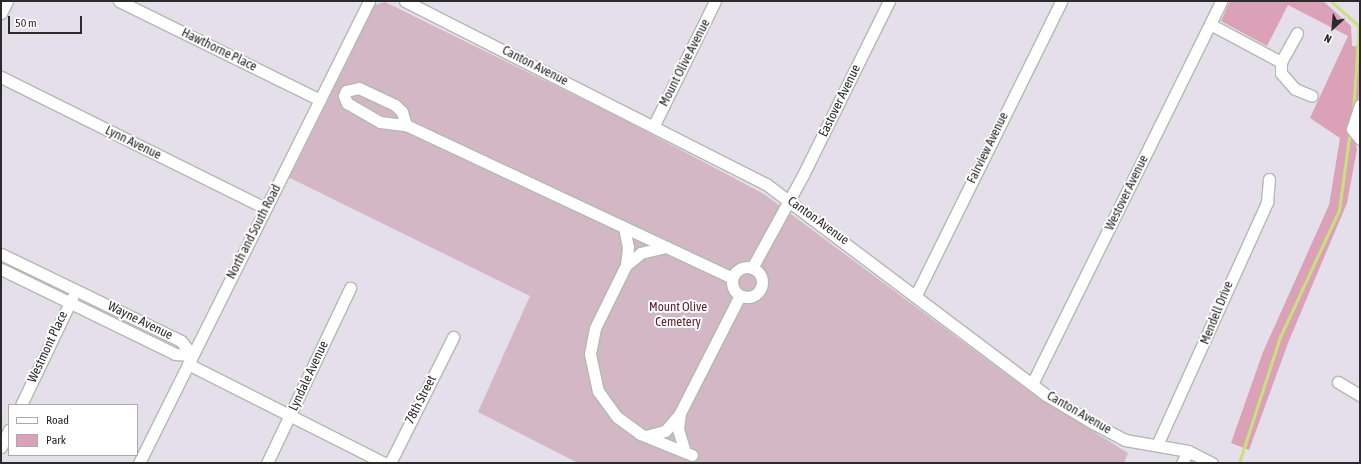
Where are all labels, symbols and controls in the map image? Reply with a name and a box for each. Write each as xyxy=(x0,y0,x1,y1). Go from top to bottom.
scale bar xyxy=(10,8,84,34)
north arrow xyxy=(1313,8,1353,48)
text: 50 m xyxy=(15,16,37,30)
street label: Mount Olive Avenue xyxy=(656,17,714,109)
street label: Hawthorne Place xyxy=(179,25,259,75)
text: N xyxy=(1322,32,1333,46)
street label: Canton Avenue xyxy=(499,43,571,89)
street label: Eastover Avenue xyxy=(816,62,864,140)
street label: Fairview Avenue xyxy=(964,110,1012,186)
street label: Lynn Avenue xyxy=(102,123,164,163)
street label: Westover Avenue xyxy=(1102,153,1152,233)
street label: North and South Road xyxy=(223,182,285,282)
street label: Canton Avenue xyxy=(784,194,852,248)
street label: Mendell Drive xyxy=(1197,279,1237,347)
street label: Wayne Avenue xyxy=(105,299,175,343)
park label: Mount Olive Cemetery xyxy=(649,300,707,331)
street label: Westmont Place xyxy=(25,309,71,385)
street label: Lyndale Avenue xyxy=(286,338,332,414)
street label: 78th Street xyxy=(402,373,440,427)
street label: Canton Avenue xyxy=(1044,388,1114,438)
legend xyxy=(8,404,138,456)
text: Road xyxy=(46,413,69,427)
text: Park xyxy=(46,433,66,447)

